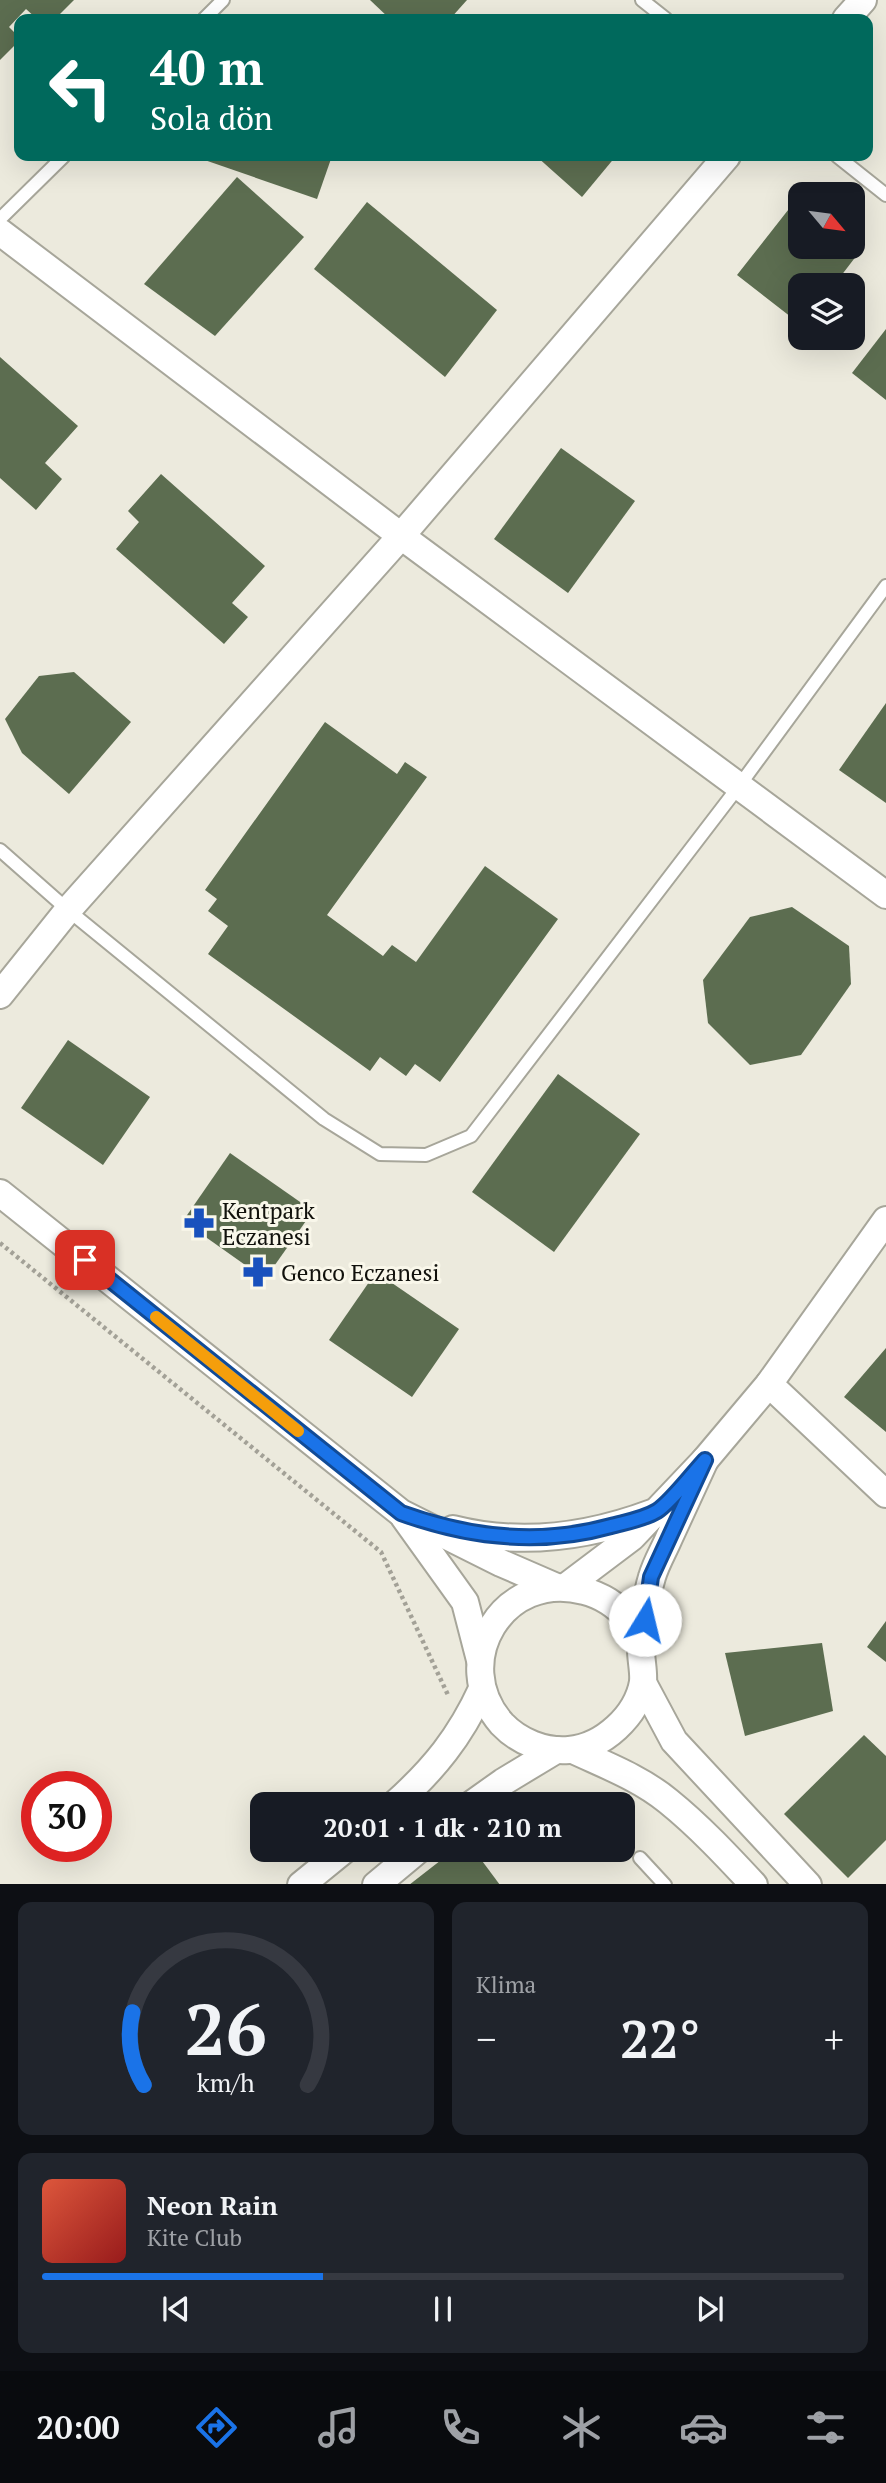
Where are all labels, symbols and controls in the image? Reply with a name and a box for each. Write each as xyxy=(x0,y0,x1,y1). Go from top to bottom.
text: 40 m xyxy=(150,34,264,99)
icon: left xyxy=(35,42,126,133)
text: Sola dön xyxy=(150,97,273,139)
north arrow xyxy=(788,182,864,259)
map controls xyxy=(788,182,865,350)
button: layers xyxy=(788,273,865,350)
place label: Kentpark Eczanesi xyxy=(222,1195,315,1252)
pharmacy icon: Kentpark Eczanesi xyxy=(182,1206,216,1240)
pin xyxy=(55,1230,115,1290)
icon: arrive xyxy=(66,1241,104,1279)
pharmacy icon: Genco Eczanesi xyxy=(241,1255,275,1289)
place label: Genco Eczanesi xyxy=(281,1257,439,1288)
position arrow xyxy=(608,1583,682,1657)
speed limit sign: 30 xyxy=(21,1771,112,1862)
text: 20:01 · 1 dk · 210 m xyxy=(323,1810,562,1844)
text: Klima xyxy=(476,1969,536,2000)
text: 26 xyxy=(185,1979,267,2076)
text: 22° xyxy=(620,2004,700,2073)
text: − xyxy=(476,2014,496,2064)
text: + xyxy=(824,2014,844,2064)
text: km/h xyxy=(197,2065,255,2098)
text: Neon Rain xyxy=(147,2188,278,2222)
text: Kite Club xyxy=(147,2222,242,2253)
icon: previous xyxy=(157,2290,195,2328)
icon: pause xyxy=(424,2290,462,2328)
icon: next xyxy=(691,2290,729,2328)
icon: directions xyxy=(192,2403,241,2452)
icon: music xyxy=(314,2403,363,2452)
icon: phone xyxy=(436,2403,485,2452)
icon: climate xyxy=(557,2403,606,2452)
icon: car xyxy=(679,2403,728,2452)
icon: filters xyxy=(801,2403,850,2452)
text: 20:00 xyxy=(36,2406,120,2448)

